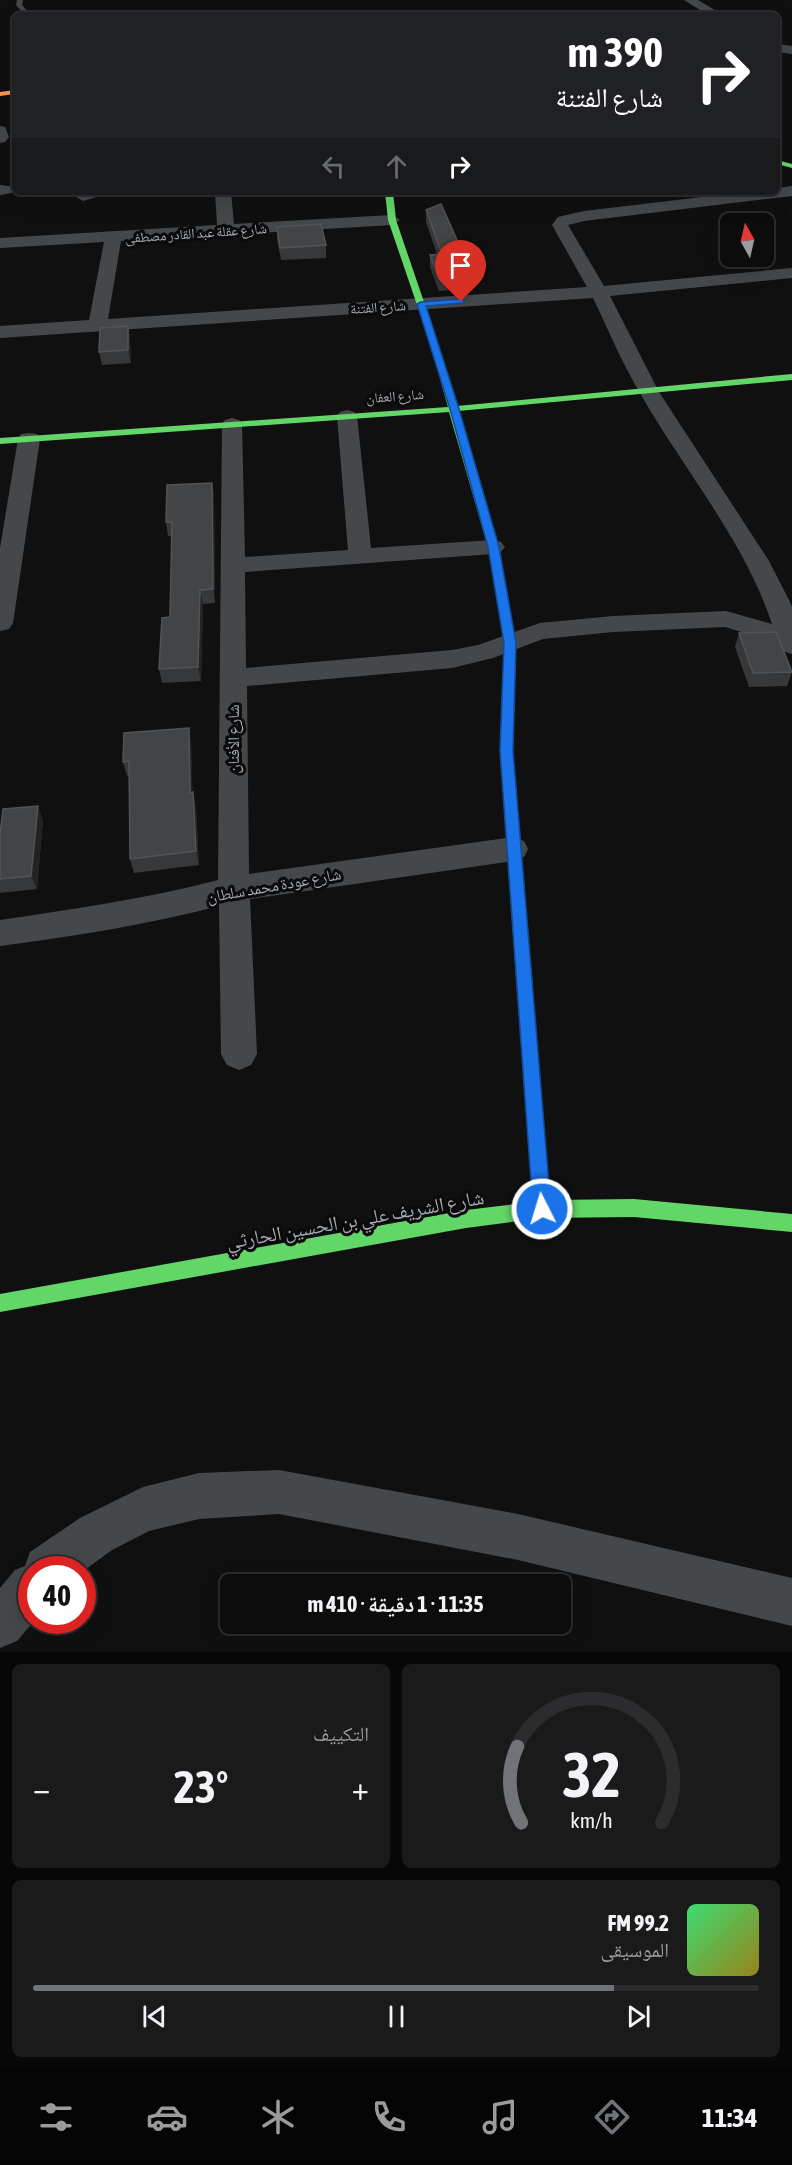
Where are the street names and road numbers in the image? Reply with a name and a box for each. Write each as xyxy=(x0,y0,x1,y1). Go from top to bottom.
street label: شارع عقلة عبد القادر مصطفى xyxy=(125,220,267,248)
street label: شارع الفتنة xyxy=(350,297,406,319)
street label: شارع العفان xyxy=(366,386,425,408)
street label: شارع الأفنان xyxy=(224,704,244,774)
street label: شارع عودة محمد سلطان xyxy=(206,864,343,908)
street label: شارع الشريف علي بن الحسين الحارثي xyxy=(224,1185,487,1258)

